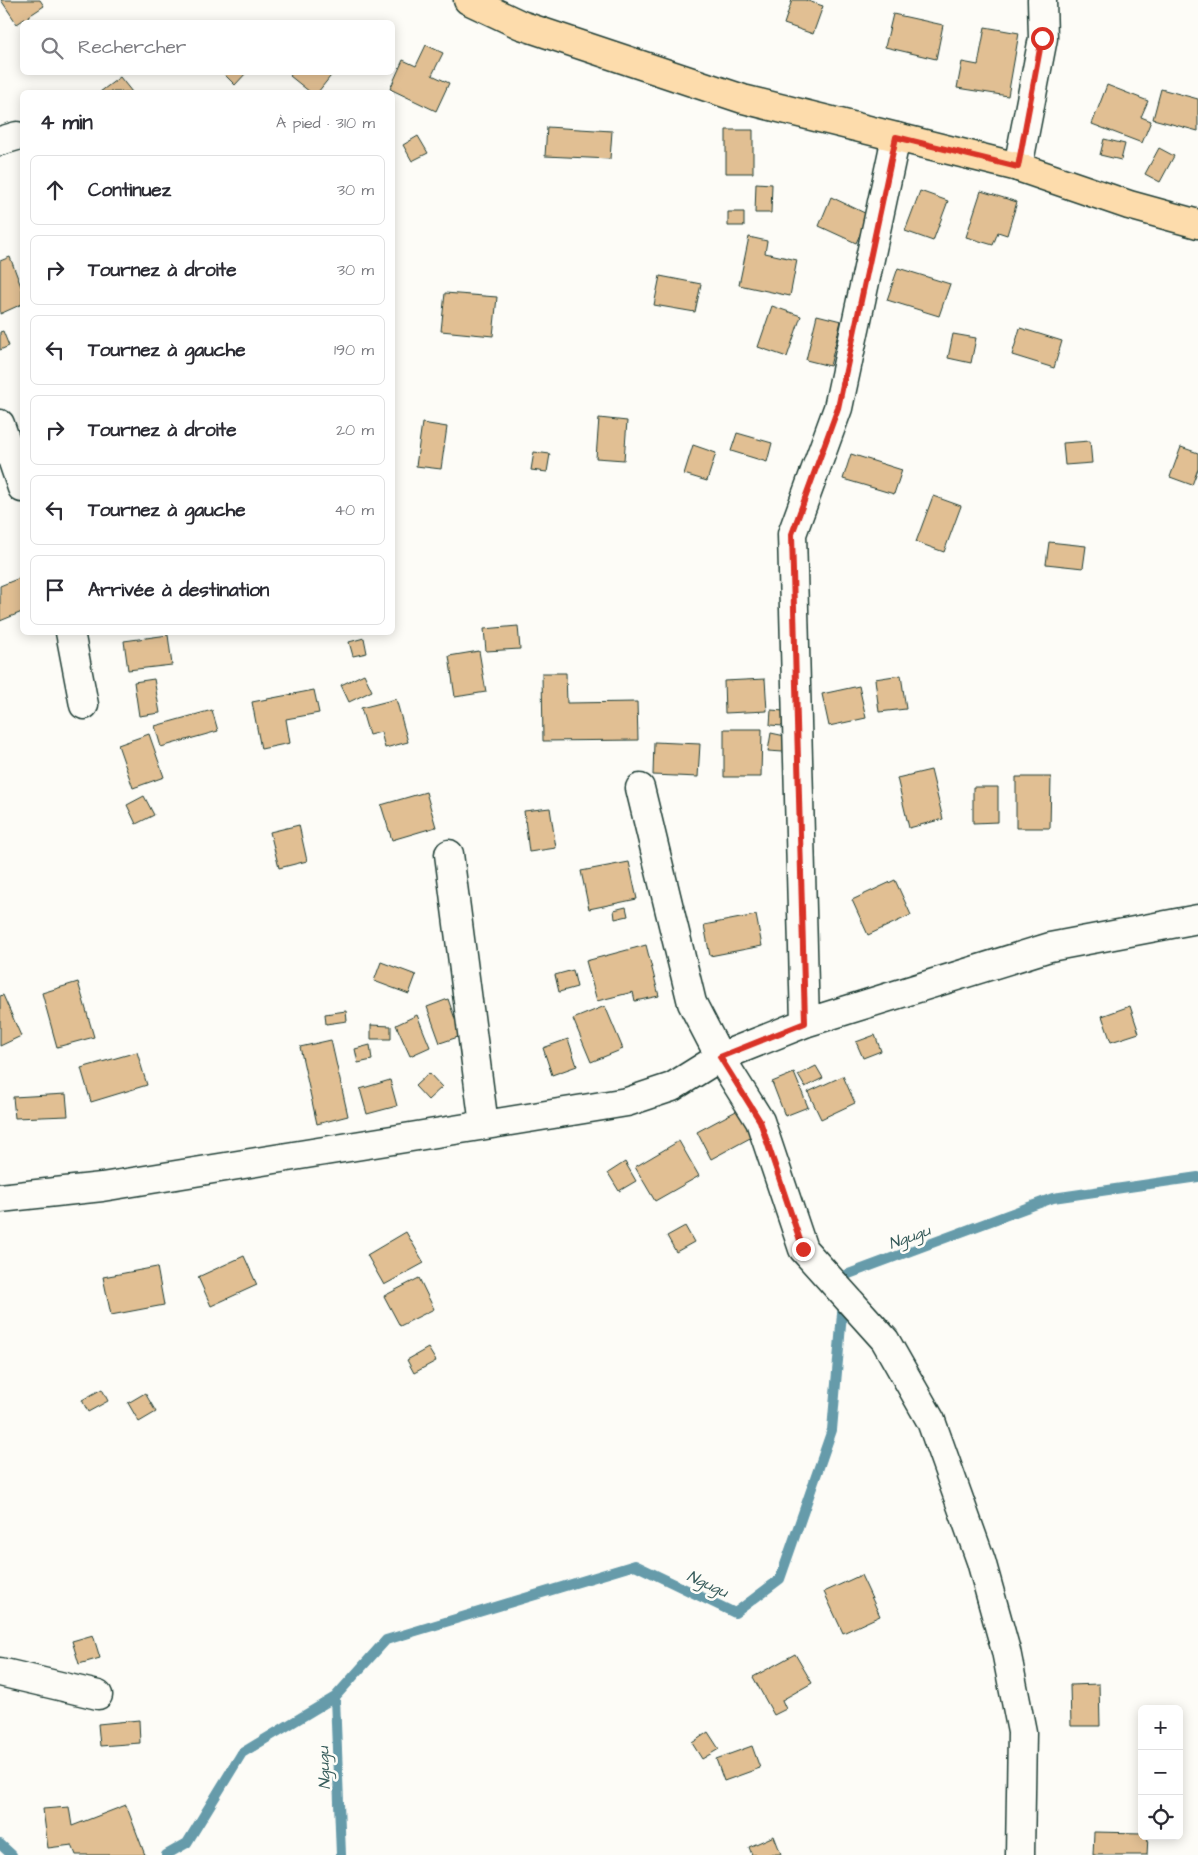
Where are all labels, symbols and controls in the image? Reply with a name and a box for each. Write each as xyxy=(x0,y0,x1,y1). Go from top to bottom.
search box xyxy=(20,20,395,75)
route start xyxy=(1031,27,1054,50)
icon: search xyxy=(38,34,66,62)
text: Rechercher xyxy=(78,34,186,61)
text: 4 min xyxy=(40,108,93,137)
text: À pied · 310 m xyxy=(276,112,375,134)
icon: ahead xyxy=(41,176,69,204)
text: Continuez xyxy=(88,177,171,204)
text: 30 m xyxy=(337,179,374,201)
icon: right xyxy=(41,256,69,284)
text: Tournez à droite xyxy=(88,257,236,284)
text: 30 m xyxy=(337,259,374,281)
icon: left xyxy=(41,336,69,364)
text: Tournez à gauche xyxy=(88,337,246,364)
text: 190 m xyxy=(334,339,374,361)
icon: right xyxy=(41,416,69,444)
text: Tournez à droite xyxy=(88,417,236,444)
text: 20 m xyxy=(336,419,374,441)
icon: left xyxy=(41,496,69,524)
text: Tournez à gauche xyxy=(88,497,246,524)
text: 40 m xyxy=(334,499,374,521)
icon: arrive xyxy=(41,576,69,604)
text: Arrivée à destination xyxy=(88,577,269,604)
water label: Ngugu xyxy=(885,1219,934,1256)
route end xyxy=(792,1238,815,1261)
water label: Ngugu xyxy=(683,1565,732,1604)
map controls xyxy=(1138,1705,1183,1840)
button: + xyxy=(1138,1705,1183,1750)
water label: Ngugu xyxy=(312,1745,337,1790)
button: − xyxy=(1138,1750,1183,1795)
button: locate xyxy=(1138,1795,1183,1840)

